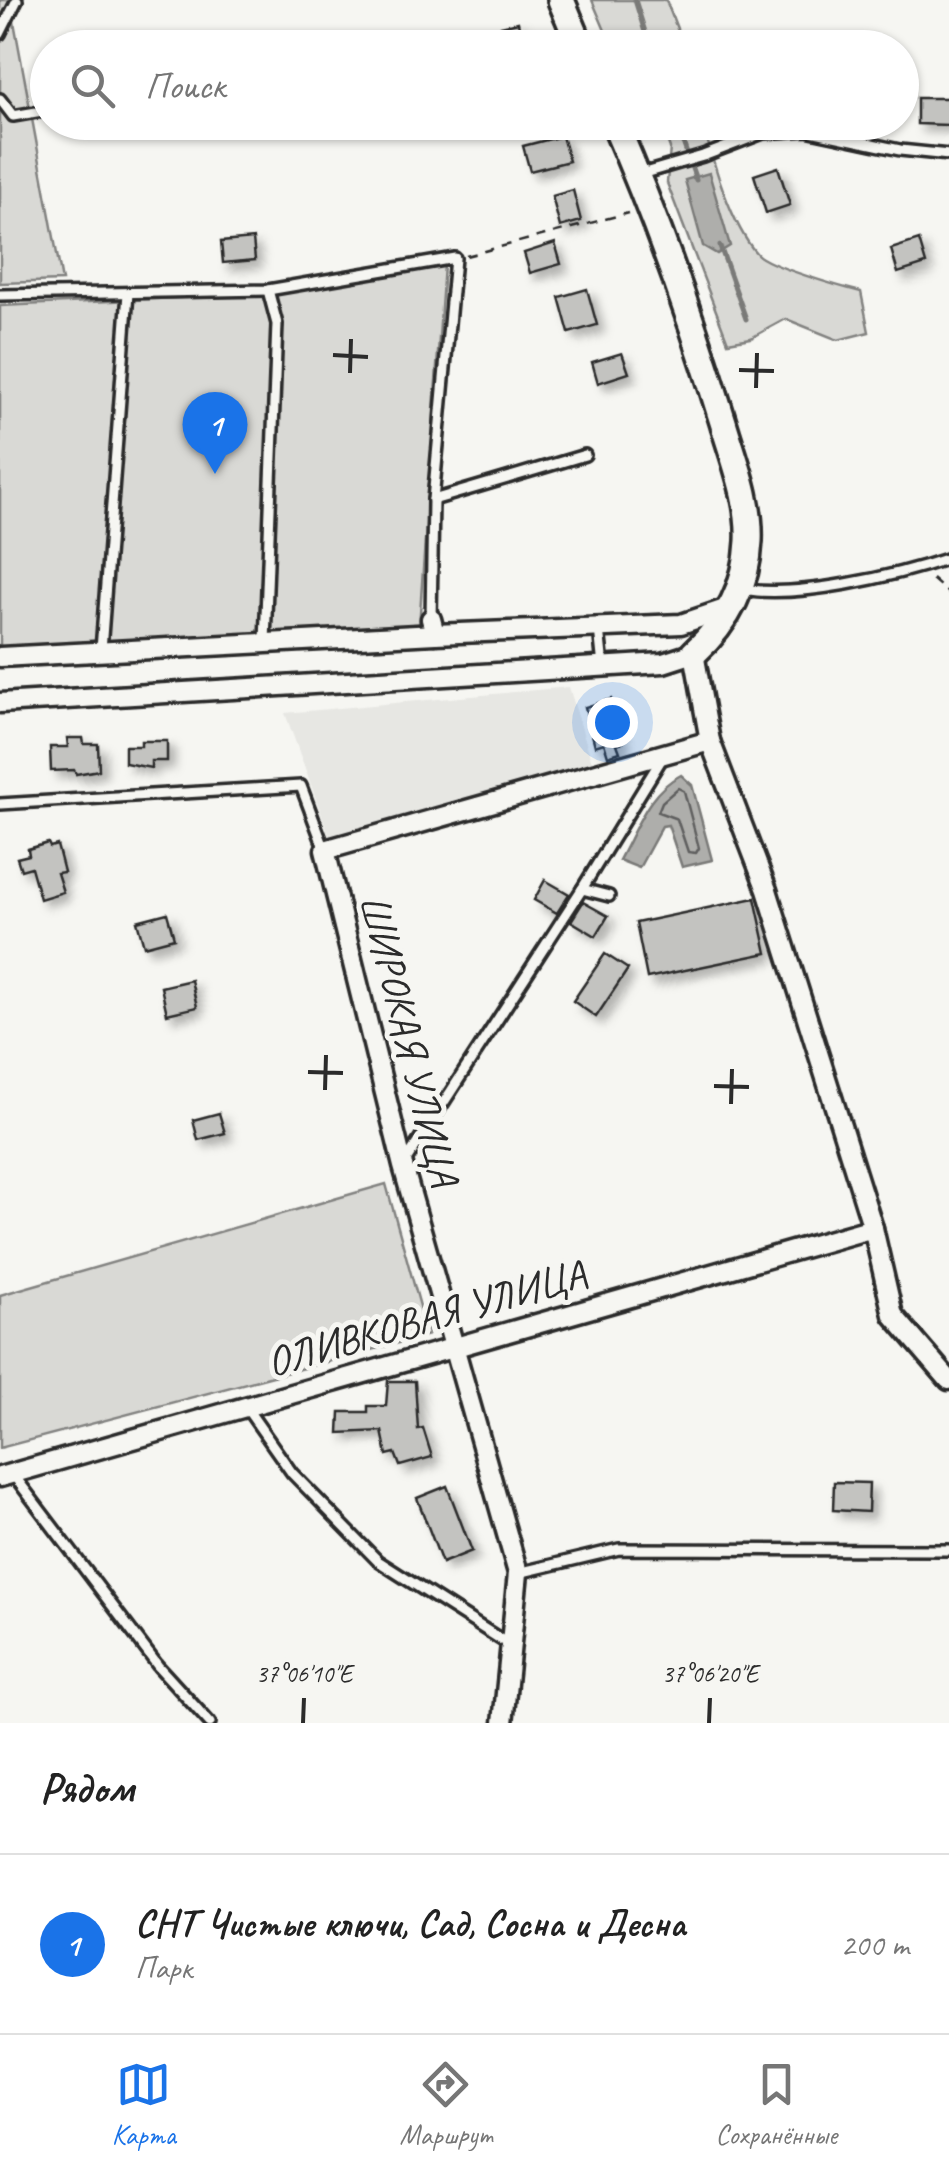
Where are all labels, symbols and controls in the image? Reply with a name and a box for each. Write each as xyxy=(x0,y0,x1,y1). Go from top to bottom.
search box xyxy=(30,30,919,140)
icon: search xyxy=(65,58,120,113)
text: Поиск xyxy=(145,62,225,109)
pin: 1 xyxy=(182,392,248,474)
your location xyxy=(587,697,638,748)
street label: ШИРОКАЯ УЛИЦА xyxy=(347,889,471,1193)
street label: ОЛИВКОВАЯ УЛИЦА xyxy=(260,1247,592,1389)
text: 37°06'10"E xyxy=(256,1658,355,1690)
text: 37°06'20"E xyxy=(662,1658,761,1690)
text: Рядом xyxy=(40,1762,134,1815)
text: СНТ Чистые ключи, Сад, Сосна и Десна xyxy=(135,1900,686,1947)
text: 1 xyxy=(65,1924,80,1965)
text: 200 m xyxy=(840,1924,909,1965)
text: Парк xyxy=(135,1947,192,1988)
tab: Карта xyxy=(112,2057,176,2152)
tab: Маршрут xyxy=(400,2057,492,2152)
tab: Сохранённые xyxy=(716,2057,837,2152)

